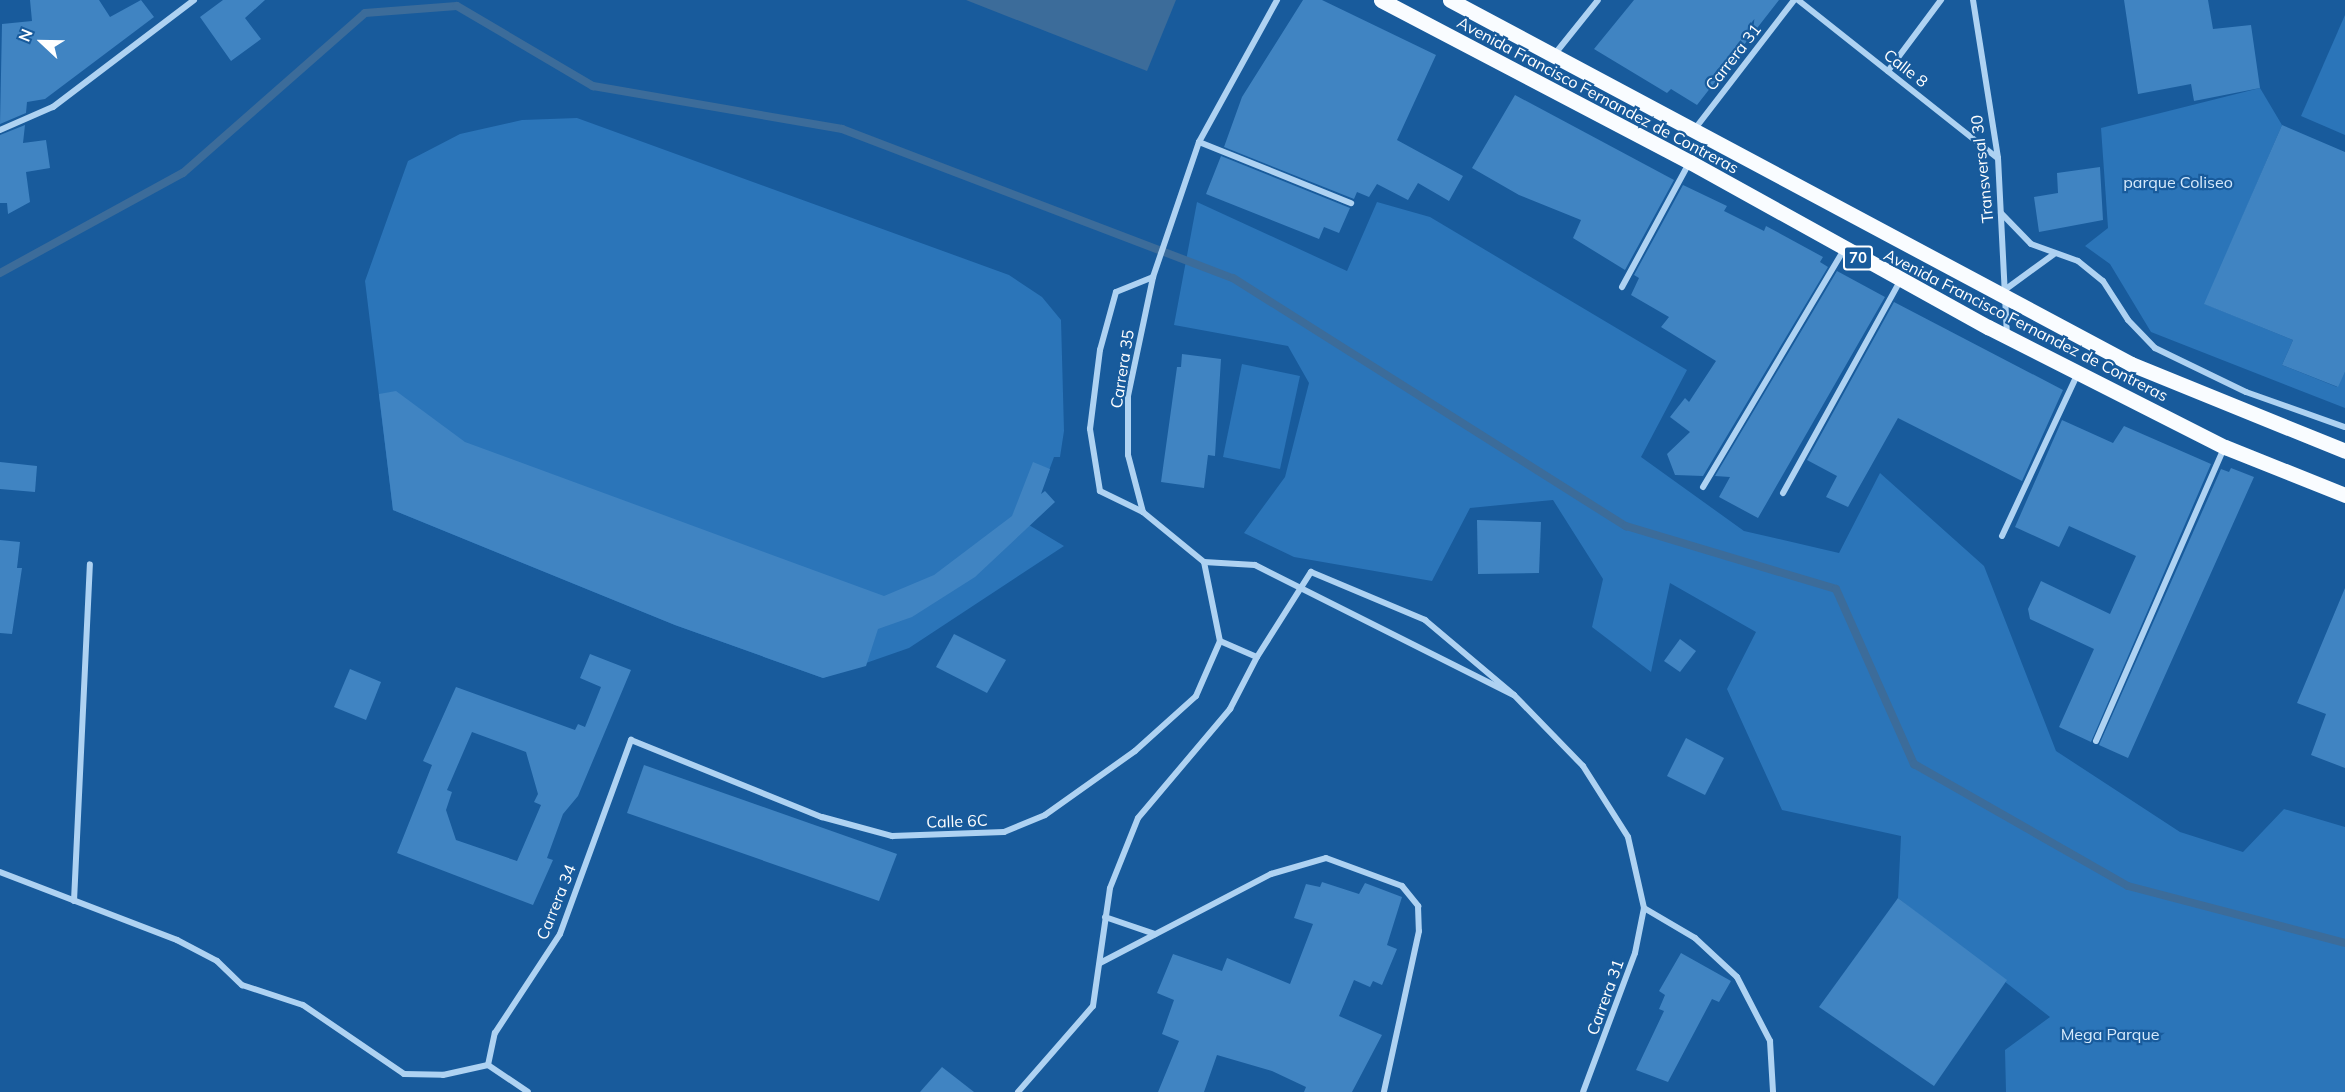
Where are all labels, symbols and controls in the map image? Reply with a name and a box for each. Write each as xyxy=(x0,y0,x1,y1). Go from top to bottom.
north arrow xyxy=(12,12,72,72)
street label: Avenida Francisco Fernandez de Contreras xyxy=(1454,12,1742,178)
street label: Carrera 31 xyxy=(1701,20,1765,94)
text: N xyxy=(14,26,37,45)
street label: Calle 8 xyxy=(1880,45,1932,91)
street label: Transversal 30 xyxy=(1967,114,1997,224)
park label: parque Coliseo xyxy=(2123,172,2233,192)
street label: Avenida Francisco Fernandez de Contreras xyxy=(1881,245,2171,405)
road number: 70 xyxy=(1843,246,1873,270)
street label: Carrera 35 xyxy=(1106,328,1138,410)
street label: Calle 6C xyxy=(926,810,988,832)
street label: Carrera 34 xyxy=(532,862,580,942)
street label: Carrera 31 xyxy=(1582,957,1628,1037)
park label: Mega Parque xyxy=(2061,1024,2159,1044)

